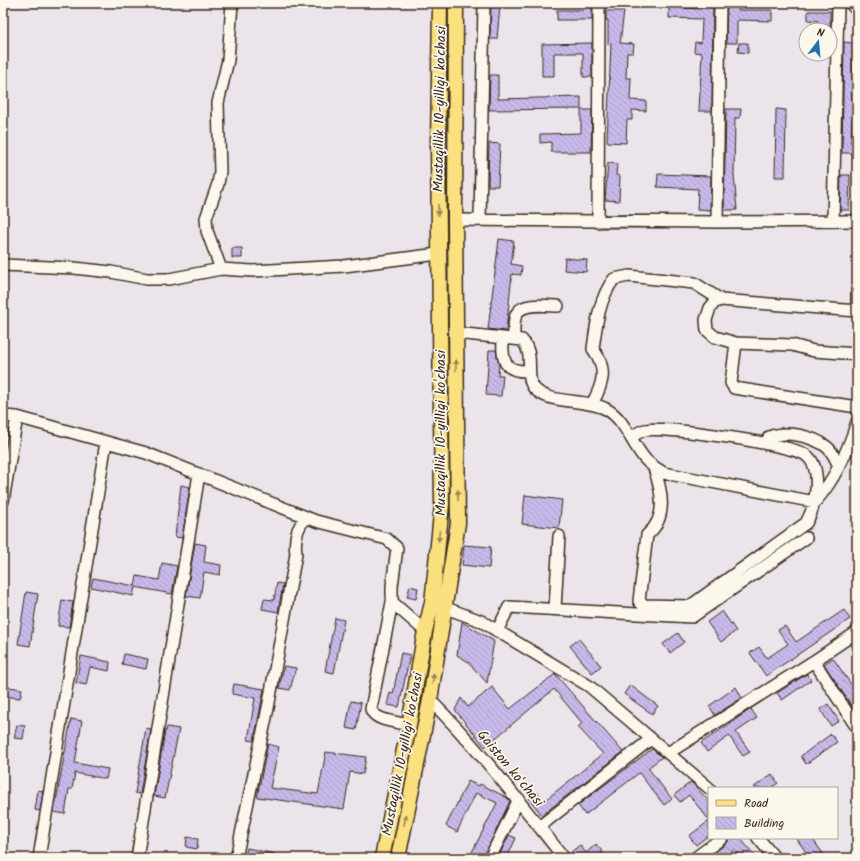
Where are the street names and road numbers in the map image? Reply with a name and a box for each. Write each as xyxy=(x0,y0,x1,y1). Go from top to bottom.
street label: Mustaqillik 10-yilligi ko'chasi xyxy=(428,25,452,192)
street label: Mustaqillik 10-yilligi ko'chasi xyxy=(430,349,452,516)
street label: Mustaqillik 10-yilligi ko'chasi xyxy=(376,670,430,838)
street label: Gaiston koʻchasi xyxy=(471,725,550,813)

